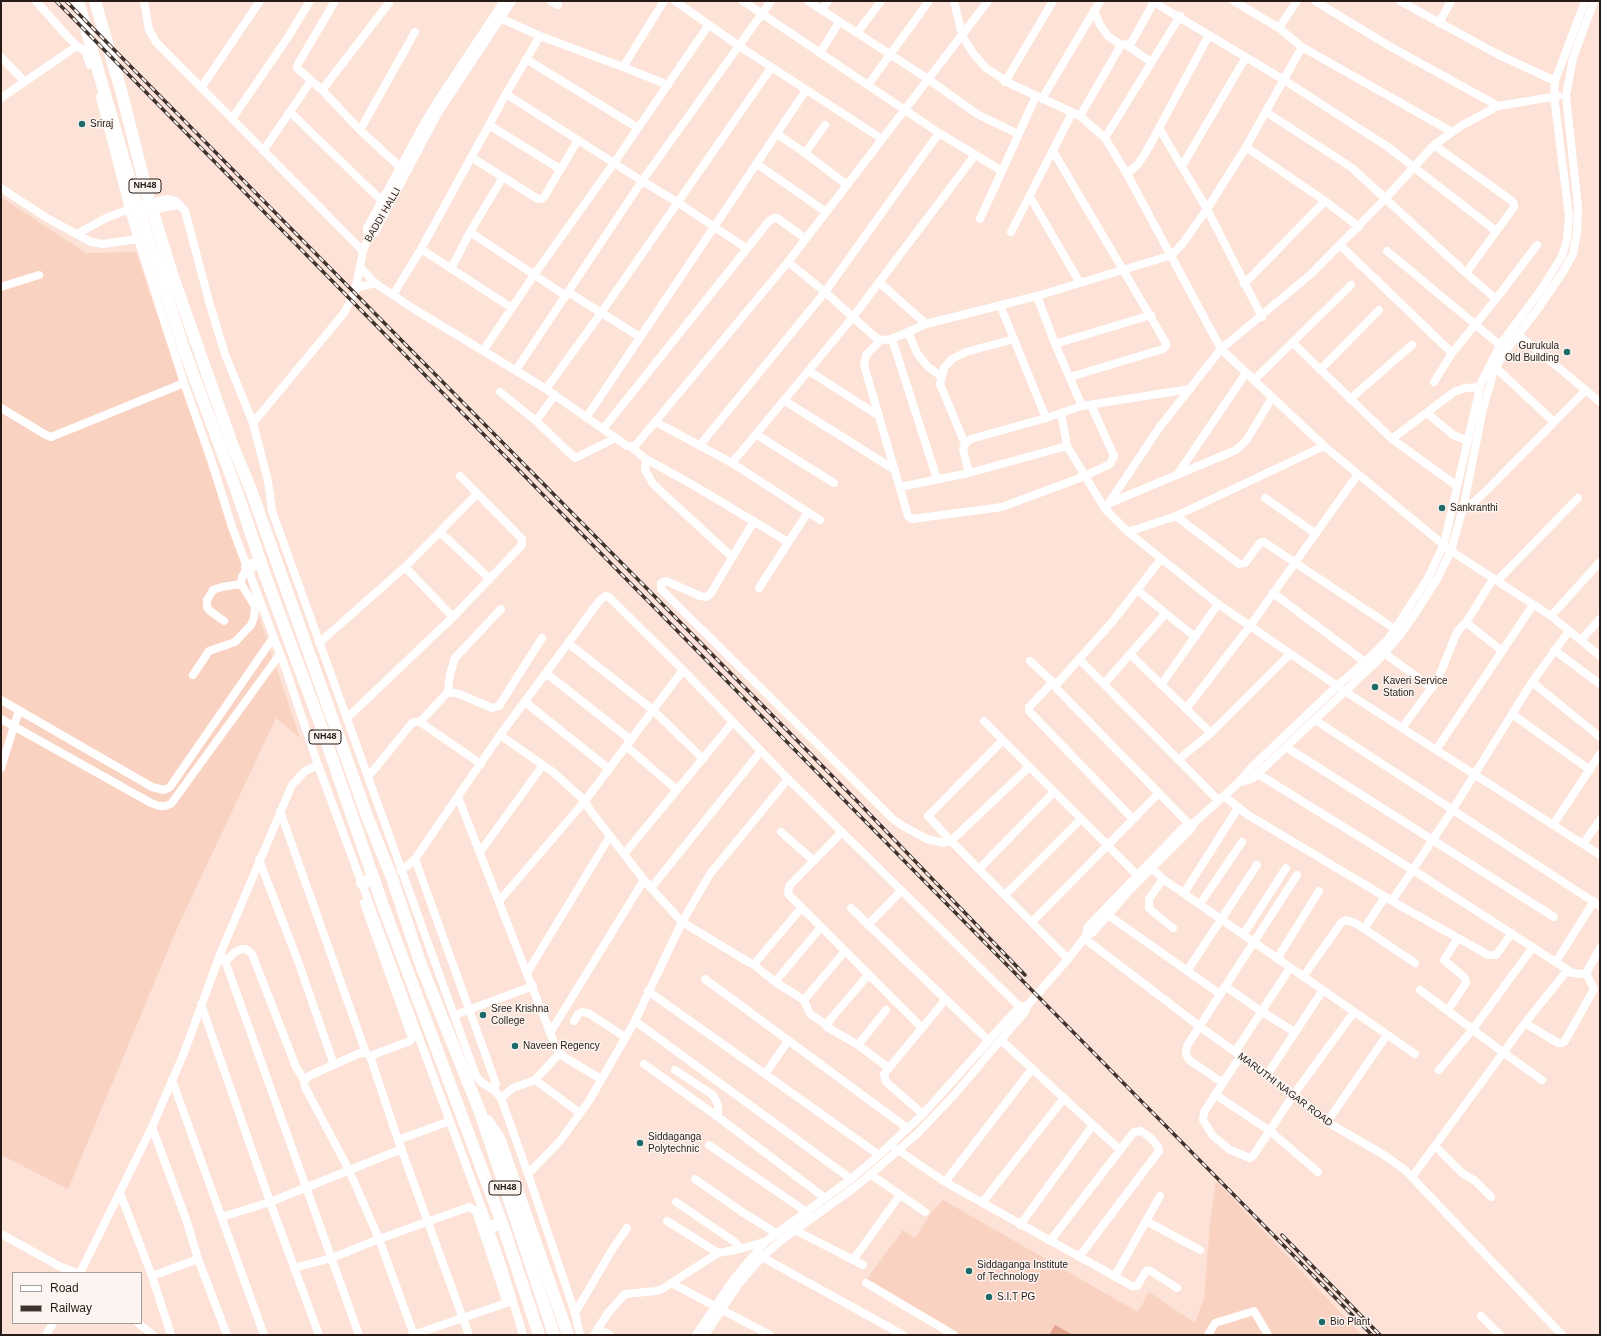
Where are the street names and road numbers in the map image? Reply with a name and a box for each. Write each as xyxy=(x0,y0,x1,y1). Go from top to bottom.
road number: NH48 xyxy=(129,179,161,193)
street label: BADDI HALLI xyxy=(363,186,403,244)
road number: NH48 xyxy=(309,730,341,744)
street label: MARUTHI NAGAR ROAD xyxy=(1235,1050,1335,1130)
road number: NH48 xyxy=(489,1181,521,1195)

